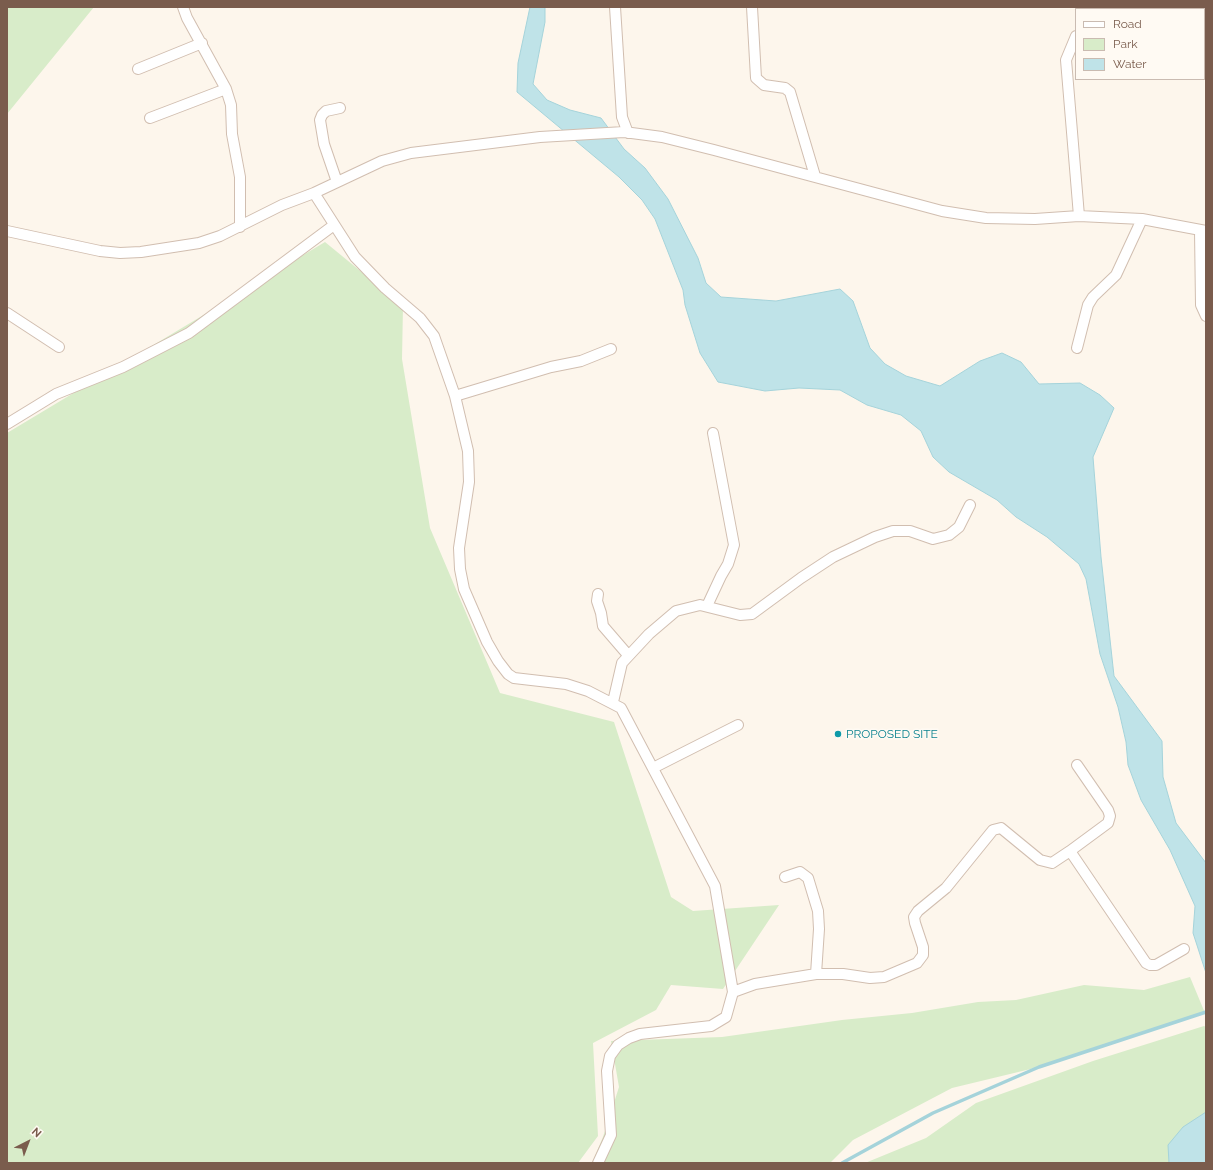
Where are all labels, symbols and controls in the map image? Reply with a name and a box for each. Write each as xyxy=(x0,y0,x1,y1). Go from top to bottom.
legend xyxy=(1075,8,1205,80)
text: Road xyxy=(1113,17,1142,31)
text: Park xyxy=(1113,37,1138,51)
text: Water xyxy=(1113,57,1147,71)
place label: PROPOSED SITE xyxy=(846,727,938,741)
marker: PROPOSED SITE xyxy=(833,729,843,739)
north arrow xyxy=(8,1122,48,1162)
text: N xyxy=(29,1125,44,1140)

